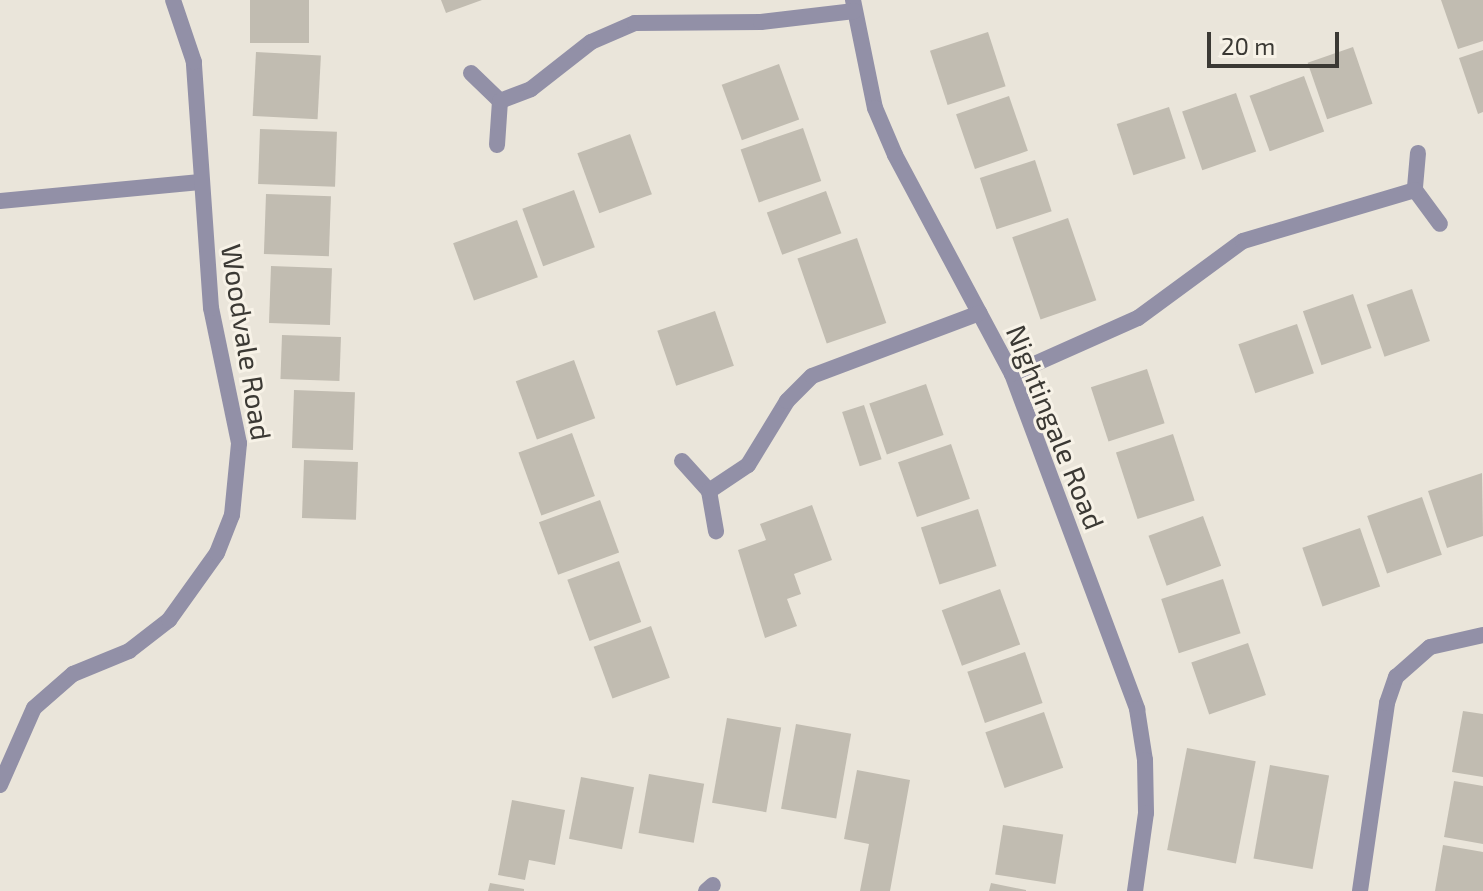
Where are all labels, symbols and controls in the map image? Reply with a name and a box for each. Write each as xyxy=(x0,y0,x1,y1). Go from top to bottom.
scale bar xyxy=(1211,16,1343,66)
text: 20 m xyxy=(1221,31,1275,60)
street label: Woodvale Road xyxy=(215,242,279,442)
street label: Nightingale Road xyxy=(1000,320,1112,534)

